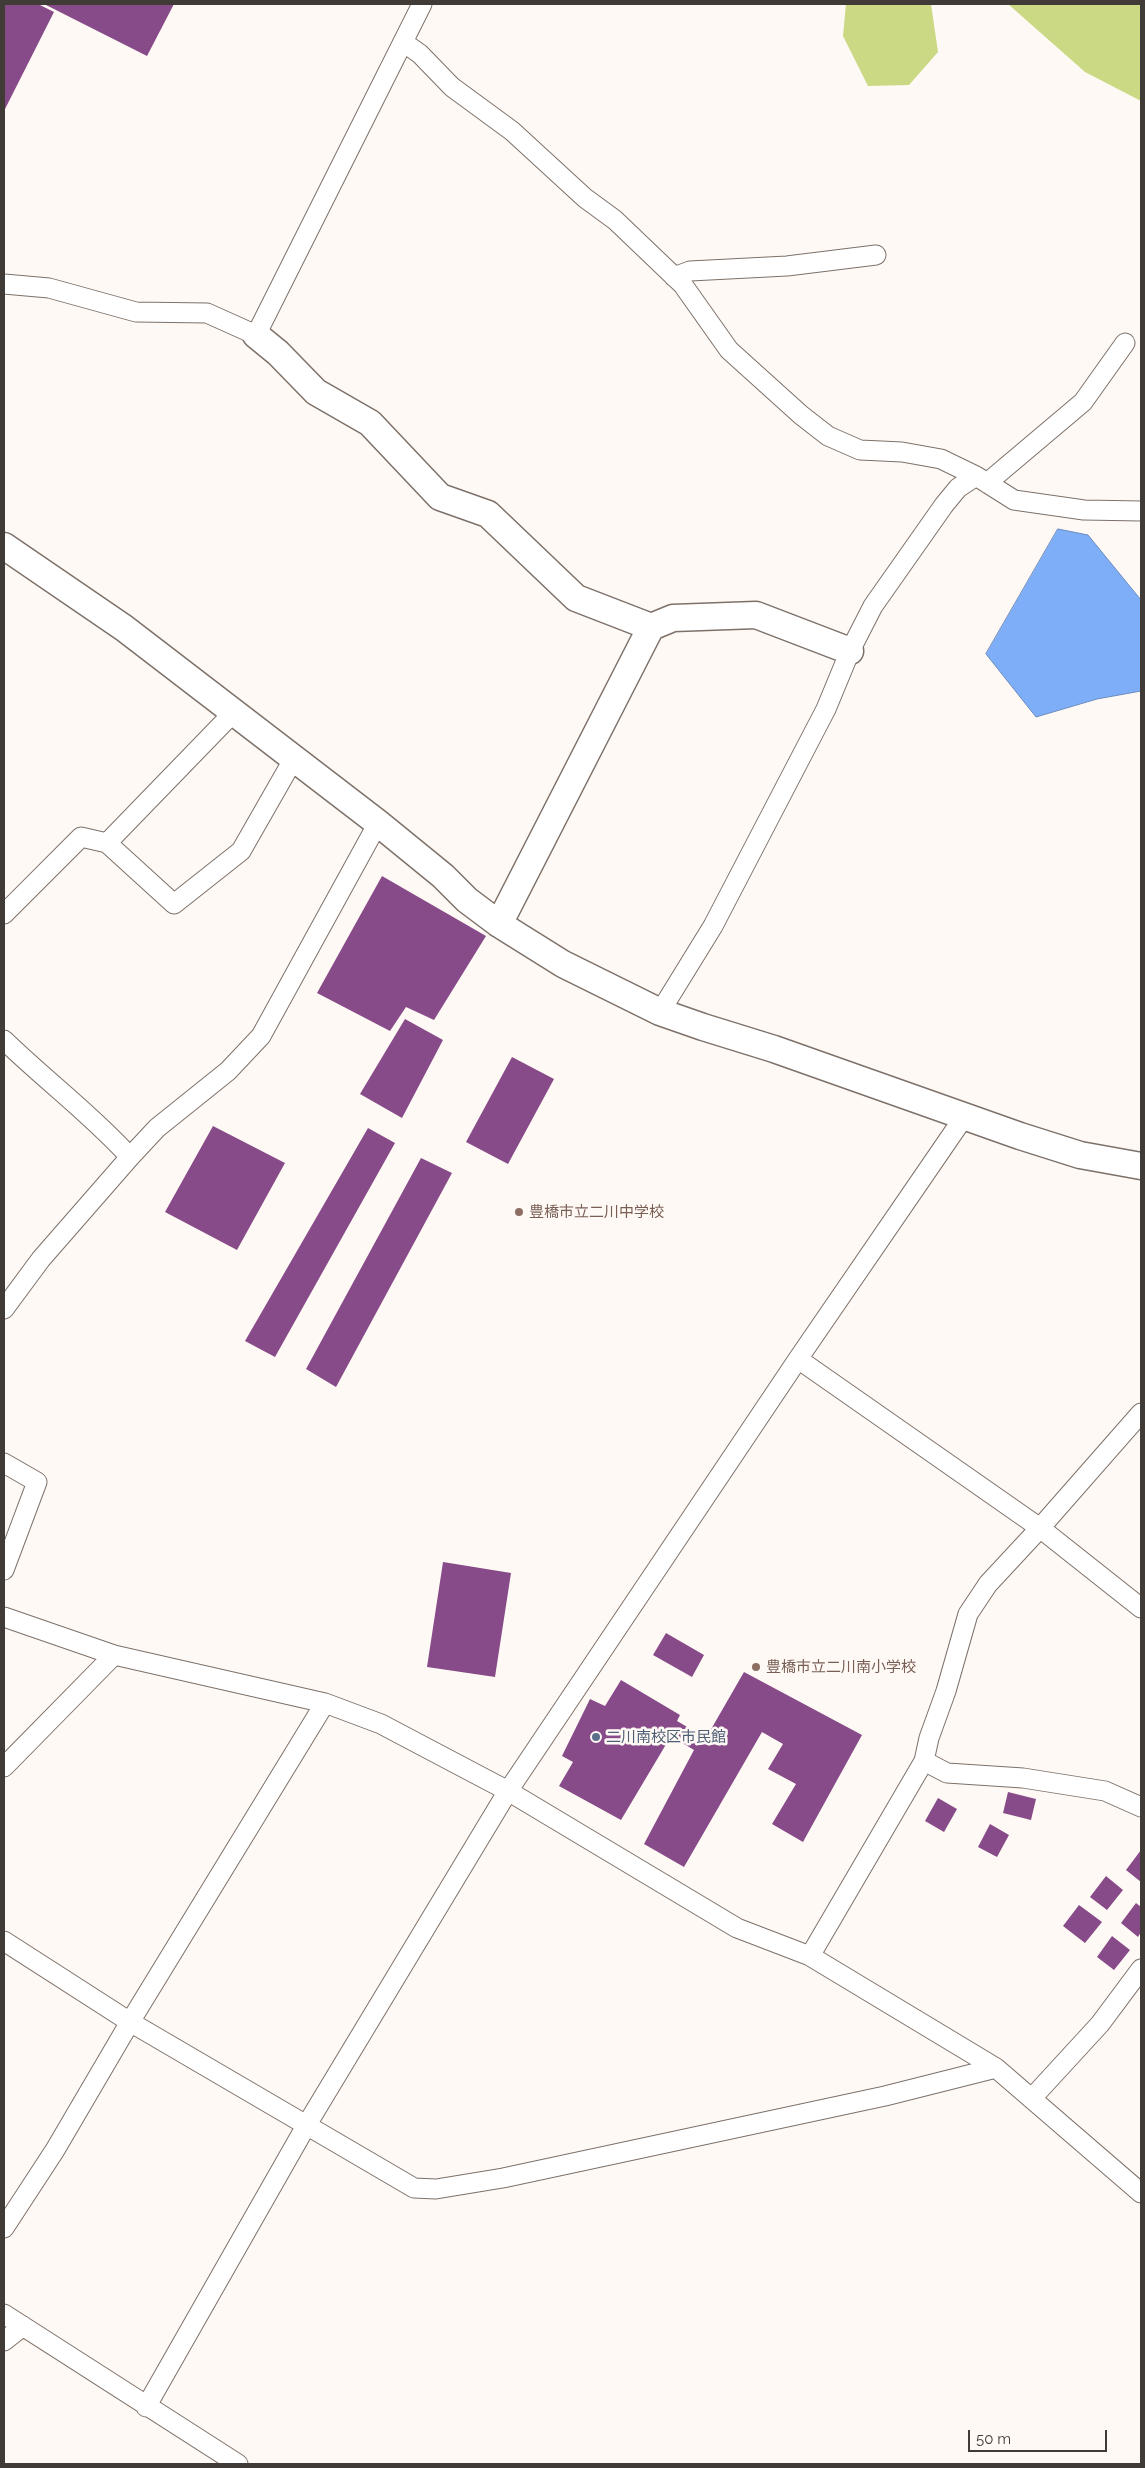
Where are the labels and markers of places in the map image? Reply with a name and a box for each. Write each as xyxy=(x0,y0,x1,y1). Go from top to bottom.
place label: 豊橋市立二川中学校 xyxy=(529,1203,664,1221)
marker: 豊橋市立二川中学校 xyxy=(513,1206,525,1218)
place label: 豊橋市立二川南小学校 xyxy=(766,1658,916,1676)
marker: 豊橋市立二川南小学校 xyxy=(750,1661,762,1673)
place label: 二川南校区市民館 xyxy=(606,1728,726,1746)
marker: 二川南校区市民館 xyxy=(590,1731,602,1743)

